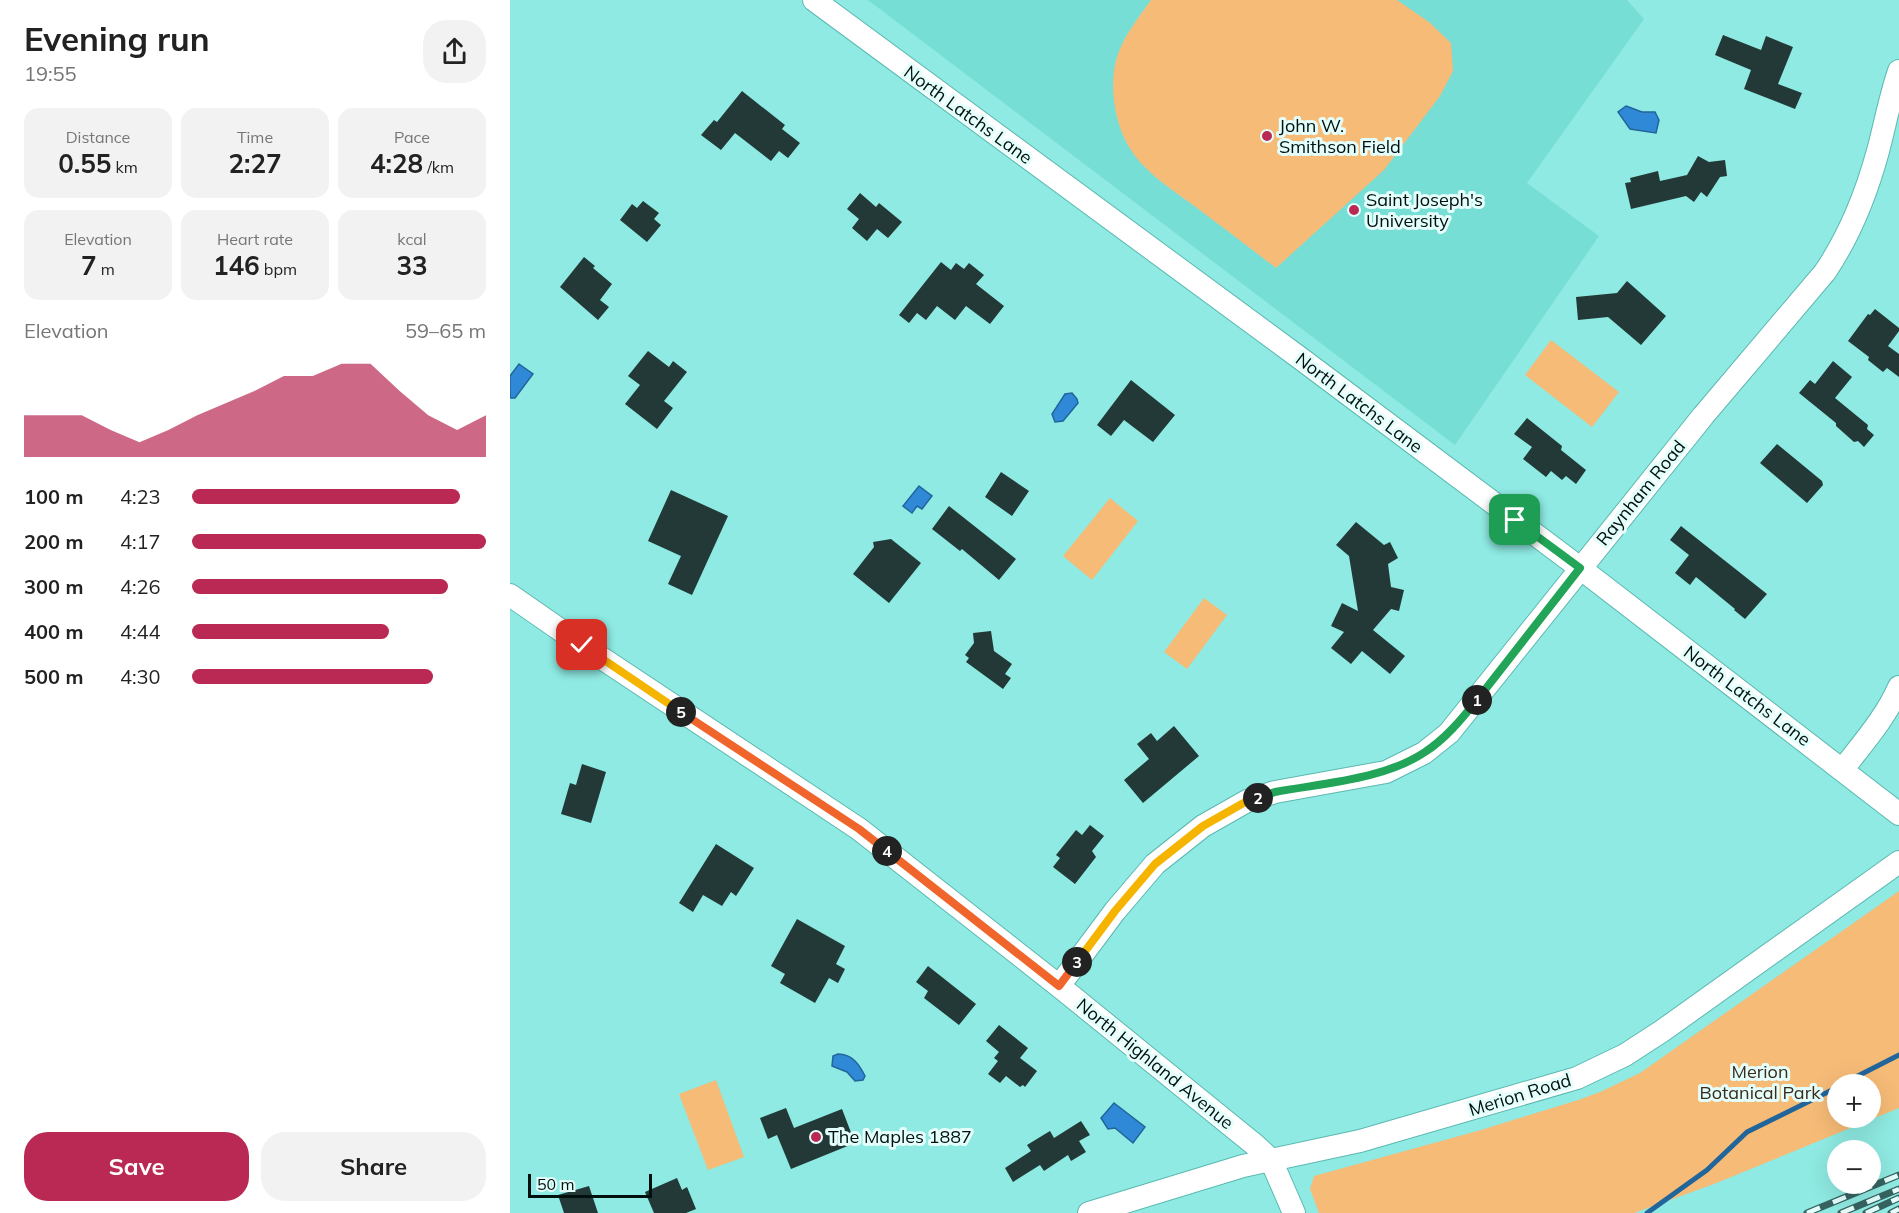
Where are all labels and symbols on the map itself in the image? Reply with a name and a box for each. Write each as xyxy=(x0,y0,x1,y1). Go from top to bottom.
street label: North Latchs Lane xyxy=(900,60,1037,169)
place label: John W. Smithson Field xyxy=(1279,114,1401,158)
marker: John W. Smithson Field xyxy=(1260,129,1274,143)
place label: Saint Joseph's University xyxy=(1366,188,1483,232)
marker: Saint Joseph's University xyxy=(1347,203,1361,217)
street label: North Latchs Lane xyxy=(1291,347,1427,458)
street label: Raynham Road xyxy=(1591,435,1690,550)
pin xyxy=(1489,494,1540,545)
pin xyxy=(556,619,607,670)
street label: North Latchs Lane xyxy=(1679,640,1815,751)
pin: 1 xyxy=(1462,685,1492,715)
pin: 5 xyxy=(666,697,696,727)
pin: 2 xyxy=(1243,783,1273,813)
pin: 4 xyxy=(872,836,902,866)
pin: 3 xyxy=(1062,947,1092,977)
street label: North Highland Avenue xyxy=(1072,993,1239,1134)
park label: Merion Botanical Park xyxy=(1700,1060,1821,1104)
street label: Merion Road xyxy=(1466,1068,1574,1121)
place label: The Maples 1887 xyxy=(828,1125,972,1148)
marker: The Maples 1887 xyxy=(809,1130,823,1144)
scale bar xyxy=(528,1171,652,1198)

